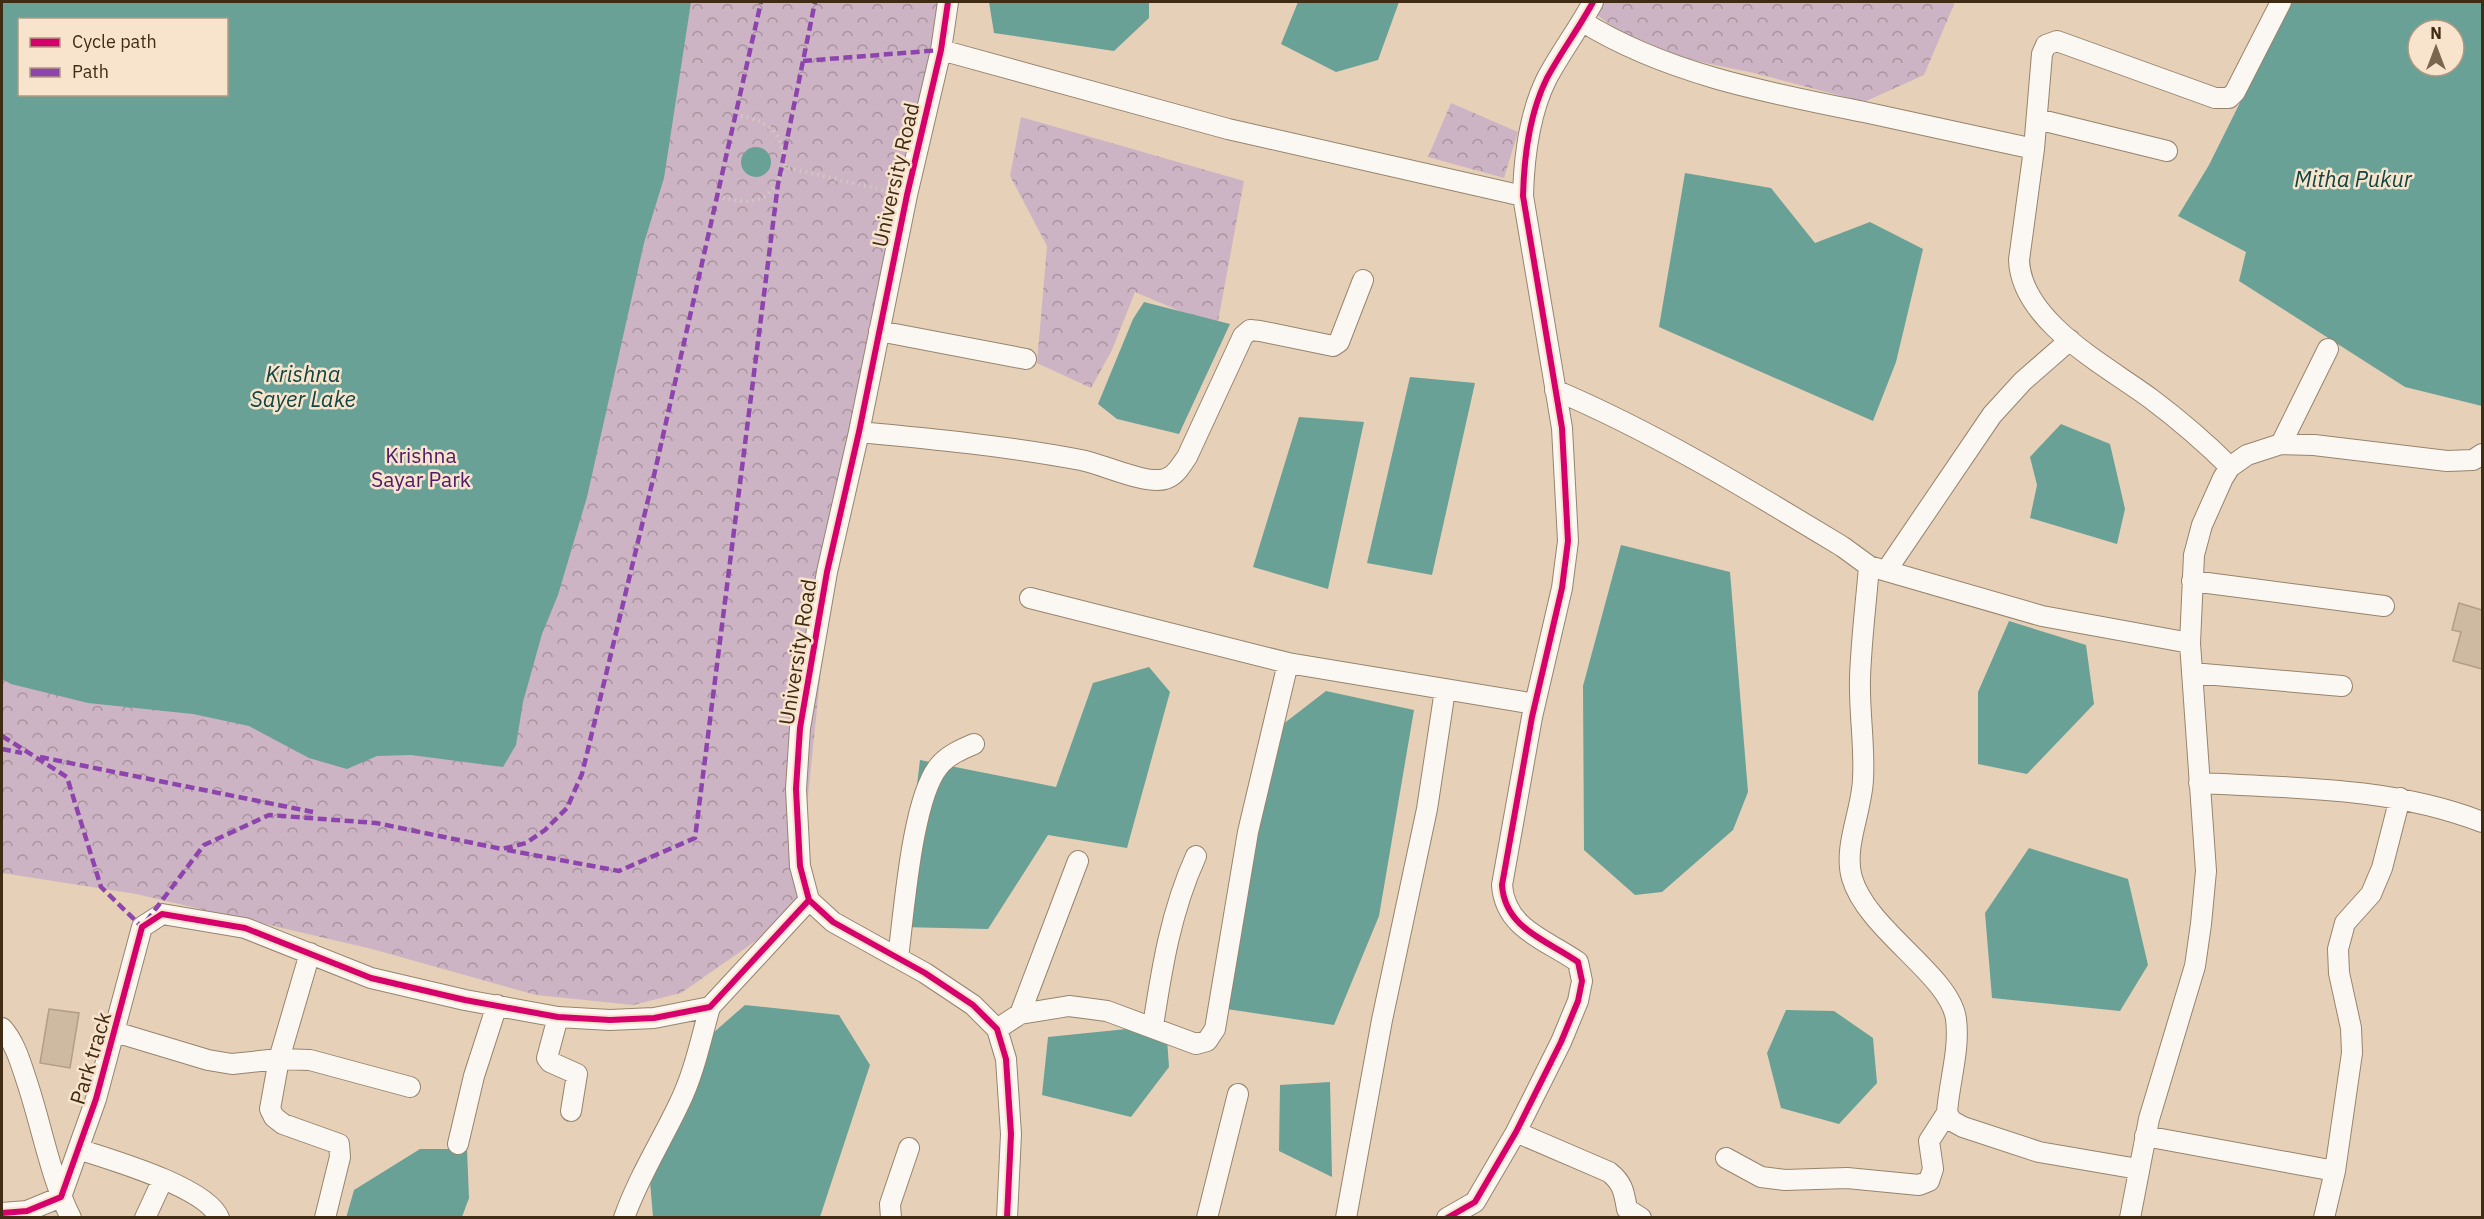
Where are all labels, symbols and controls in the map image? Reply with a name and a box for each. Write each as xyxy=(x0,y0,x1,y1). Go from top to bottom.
legend xyxy=(18,18,228,96)
north arrow xyxy=(2406,18,2466,78)
text: N xyxy=(2430,23,2442,43)
text: Cycle path xyxy=(72,30,157,53)
text: Path xyxy=(72,60,109,83)
street label: University Road xyxy=(865,100,925,250)
water label: Mitha Pukur xyxy=(2294,164,2413,193)
water label: Krishna Sayer Lake xyxy=(250,359,356,413)
park label: Krishna Sayar Park xyxy=(371,441,471,493)
street label: University Road xyxy=(772,577,822,727)
street label: Park track xyxy=(63,1008,117,1108)

